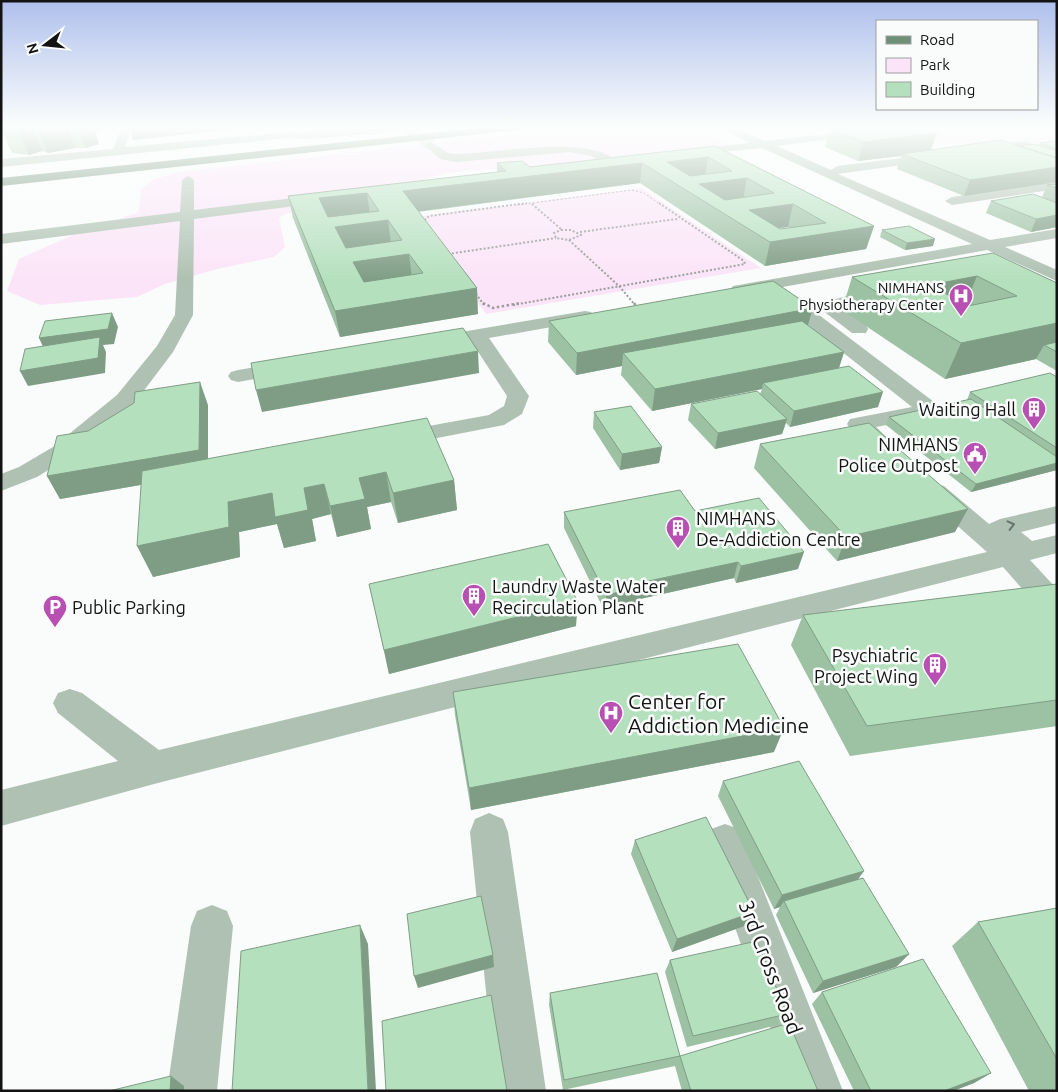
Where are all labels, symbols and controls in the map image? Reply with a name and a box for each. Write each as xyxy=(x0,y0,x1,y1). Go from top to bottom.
north arrow xyxy=(20,20,70,70)
legend xyxy=(876,20,1038,110)
text: Road xyxy=(920,31,955,48)
text: N xyxy=(23,41,42,56)
text: Park xyxy=(920,56,950,73)
text: Building xyxy=(920,81,975,98)
place label: NIMHANS Physiotherapy Center xyxy=(799,279,944,313)
hospital icon: NIMHANS Physiotherapy Center xyxy=(948,283,974,317)
building icon: Waiting Hall xyxy=(1021,396,1047,430)
place label: Waiting Hall xyxy=(919,399,1016,419)
place label: NIMHANS Police Outpost xyxy=(838,434,958,475)
public building icon: NIMHANS Police Outpost xyxy=(962,441,988,475)
place label: NIMHANS De-Addiction Centre xyxy=(696,508,861,549)
building icon: NIMHANS De-Addiction Centre xyxy=(665,515,691,549)
one-way arrow xyxy=(1007,520,1016,531)
place label: Laundry Waste Water Recirculation Plant xyxy=(492,576,665,617)
building icon: Laundry Waste Water Recirculation Plant xyxy=(461,583,487,617)
parking icon: Public Parking xyxy=(42,594,68,628)
place label: Public Parking xyxy=(72,597,186,617)
place label: Psychiatric Project Wing xyxy=(814,645,918,686)
building icon: Psychiatric Project Wing xyxy=(922,652,948,686)
place label: Center for Addiction Medicine xyxy=(628,689,809,737)
hospital icon: Center for Addiction Medicine xyxy=(598,700,624,734)
street label: 3rd Cross Road xyxy=(734,897,808,1037)

